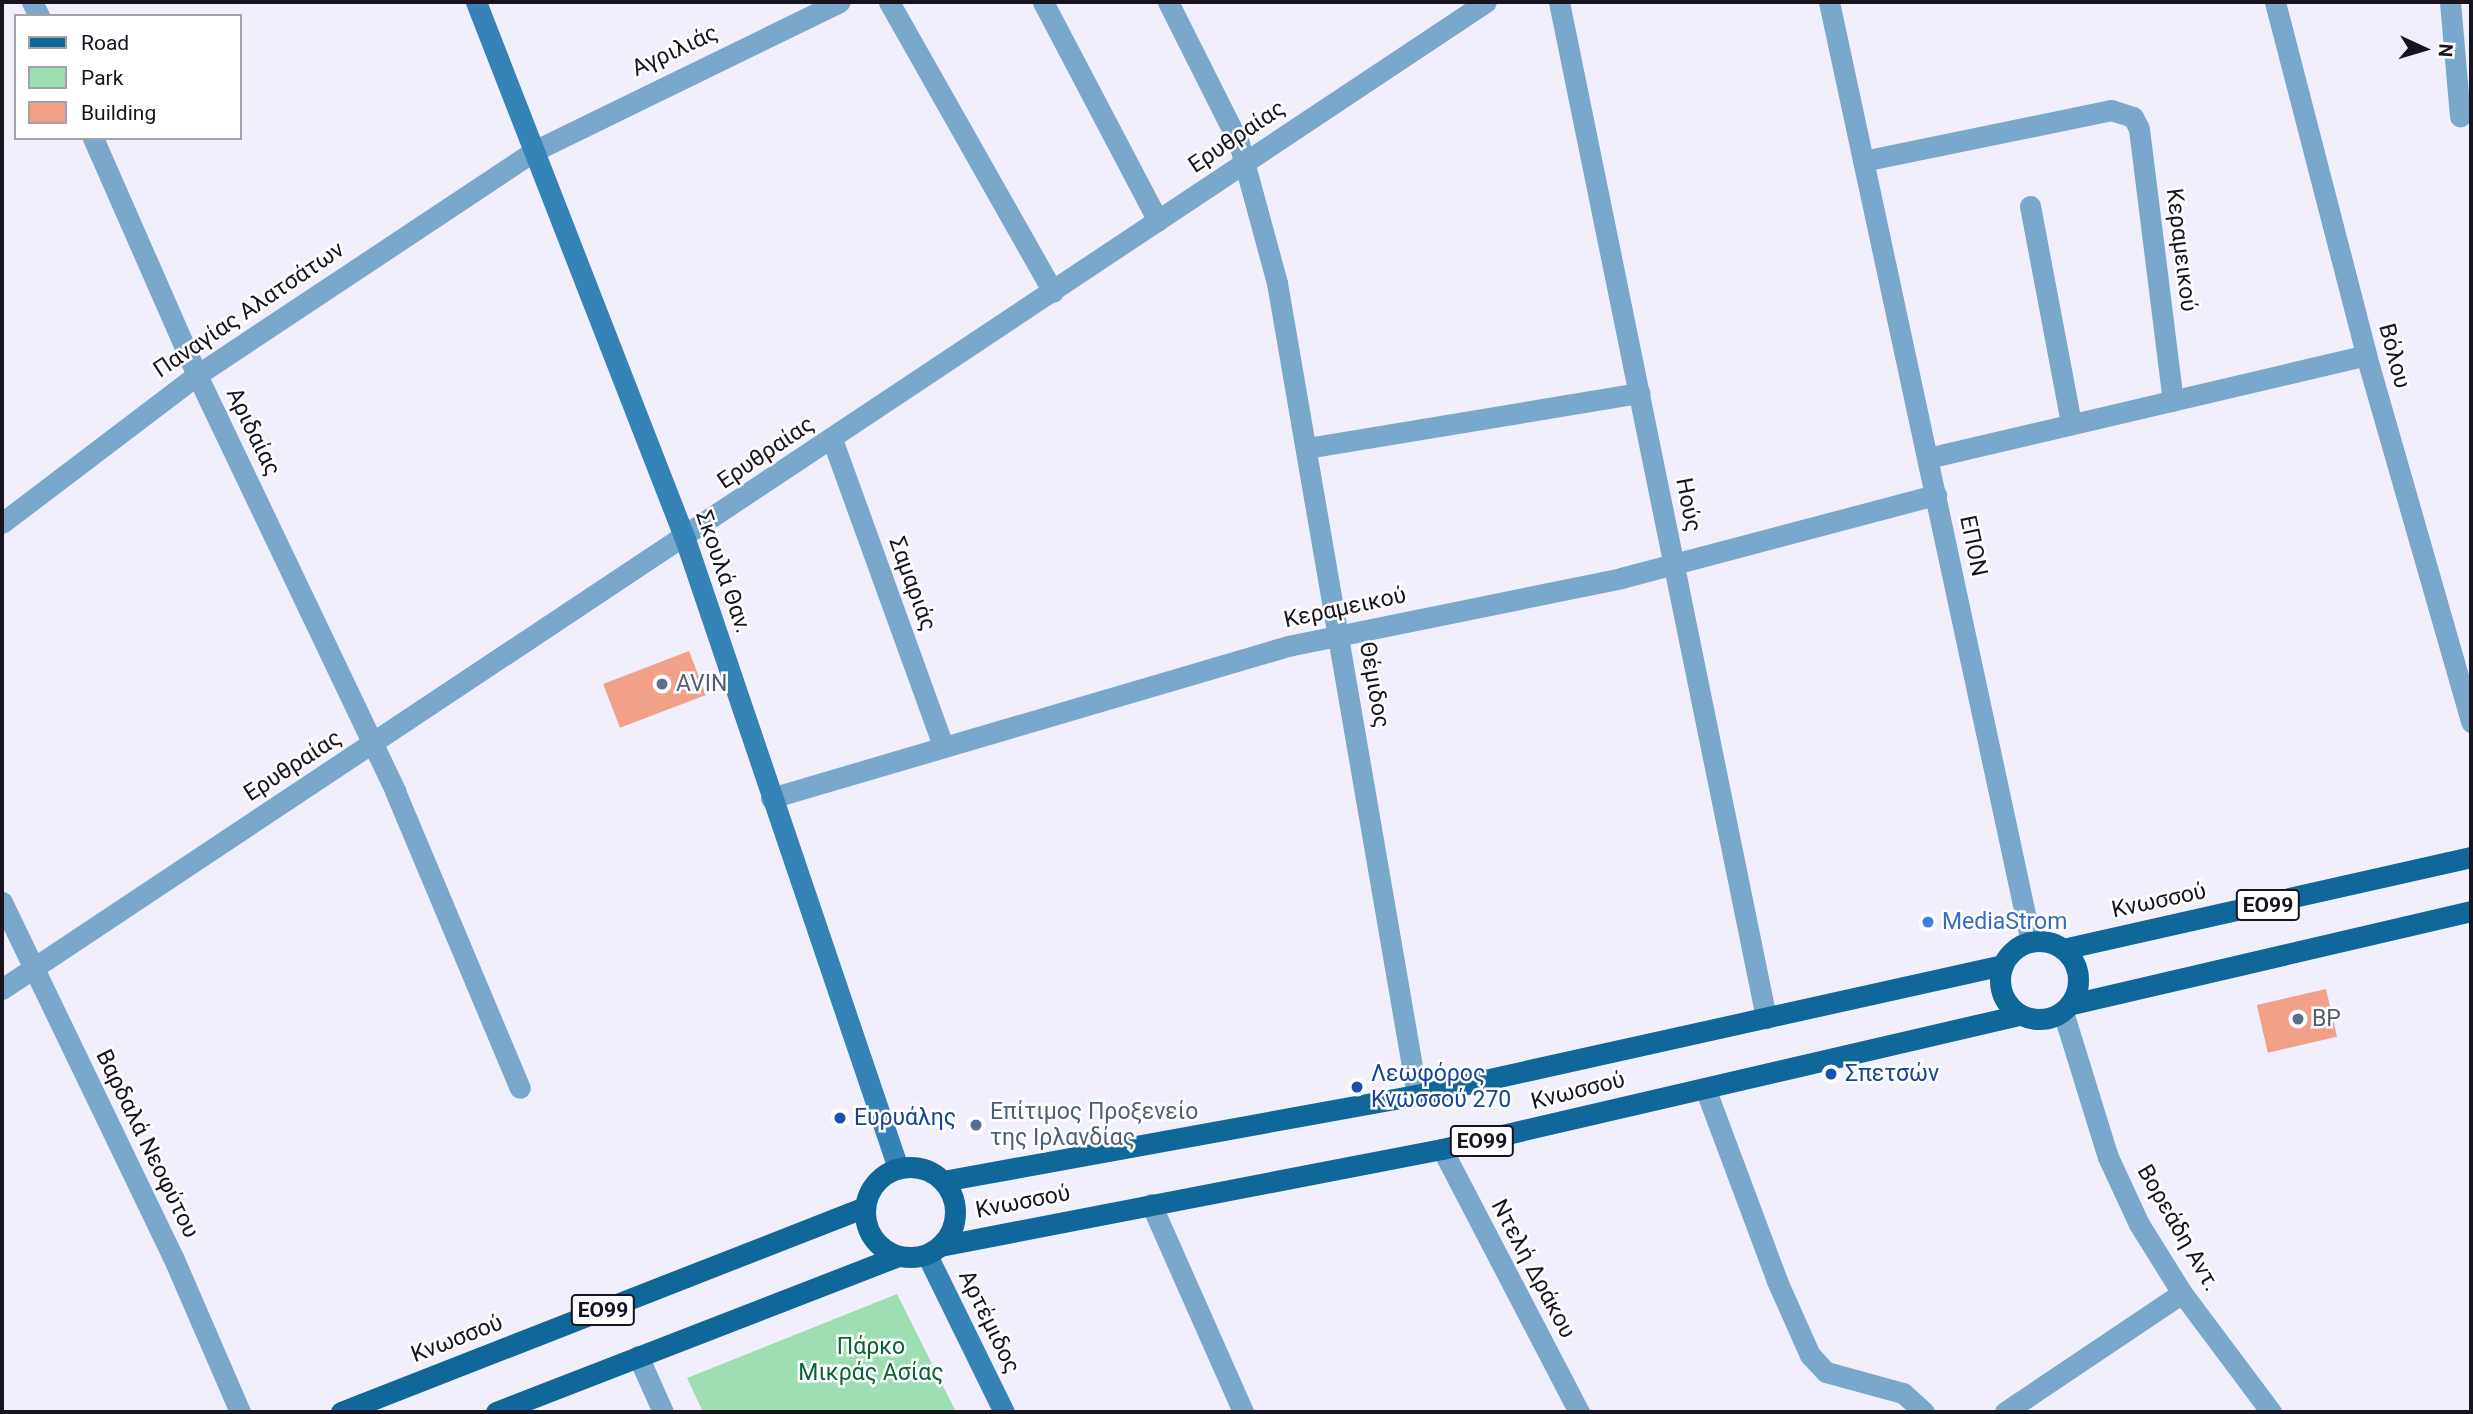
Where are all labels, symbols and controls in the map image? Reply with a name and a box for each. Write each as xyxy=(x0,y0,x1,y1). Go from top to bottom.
legend xyxy=(14,14,242,140)
north arrow xyxy=(2389,14,2459,84)
street label: Αγριλιάς xyxy=(628,19,722,83)
text: Road xyxy=(81,31,129,55)
text: N xyxy=(2434,43,2457,58)
text: Park xyxy=(81,66,123,90)
street label: Ερυθραίας xyxy=(1183,95,1291,179)
text: Building xyxy=(81,101,156,125)
street label: Κεραμεικού xyxy=(2160,187,2202,313)
street label: Παναγίας Αλατσάτων xyxy=(148,236,350,384)
street label: Βόλου xyxy=(2372,321,2416,391)
street label: Αριδαίας xyxy=(220,384,286,480)
street label: Ερυθραίας xyxy=(712,411,820,495)
street label: Ηούς xyxy=(1669,476,1707,534)
street label: Σκουλά Θαν. xyxy=(689,507,757,637)
street label: ΕΠΟΝ xyxy=(1953,513,1993,579)
street label: Σαμαριάς xyxy=(882,533,942,635)
street label: Κεραμεικού xyxy=(1281,582,1409,634)
street label: Θέμιδος xyxy=(1353,640,1395,730)
place label: AVIN xyxy=(676,670,727,698)
marker: AVIN xyxy=(654,676,670,692)
street label: Ερυθραίας xyxy=(239,724,347,808)
street label: Κνωσσού xyxy=(2109,878,2209,924)
road number: ΕΟ99 xyxy=(2235,888,2301,922)
place label: MediaStrom xyxy=(1942,908,2067,936)
marker: MediaStrom xyxy=(1920,914,1936,930)
place label: BP xyxy=(2312,1005,2341,1033)
marker: BP xyxy=(2290,1011,2306,1027)
street label: Βαρδαλά Νεοφύτου xyxy=(89,1045,205,1243)
place label: Λεωφόρος Κνωσσού 270 xyxy=(1371,1060,1511,1114)
place label: Σπετσών xyxy=(1845,1060,1939,1088)
street label: Κνωσσού xyxy=(1528,1066,1628,1116)
marker: Σπετσών xyxy=(1823,1066,1839,1082)
marker: Λεωφόρος Κνωσσού 270 xyxy=(1349,1079,1365,1095)
place label: Επίτιμος Προξενείο της Ιρλανδίας xyxy=(990,1098,1198,1152)
place label: Ευρυάλης xyxy=(854,1104,956,1132)
marker: Ευρυάλης xyxy=(832,1110,848,1126)
marker: Επίτιμος Προξενείο της Ιρλανδίας xyxy=(968,1117,984,1133)
road number: ΕΟ99 xyxy=(1449,1124,1515,1158)
street label: Βορεάδη Αντ. xyxy=(2131,1160,2225,1296)
street label: Κνωσσού xyxy=(973,1179,1073,1225)
street label: Ντελή Δράκου xyxy=(1485,1195,1581,1343)
street label: Αρτέμιδος xyxy=(952,1266,1026,1378)
road number: ΕΟ99 xyxy=(570,1292,636,1328)
street label: Κνωσσού xyxy=(407,1309,507,1369)
park label: Πάρκο Μικράς Ασίας xyxy=(798,1333,944,1387)

